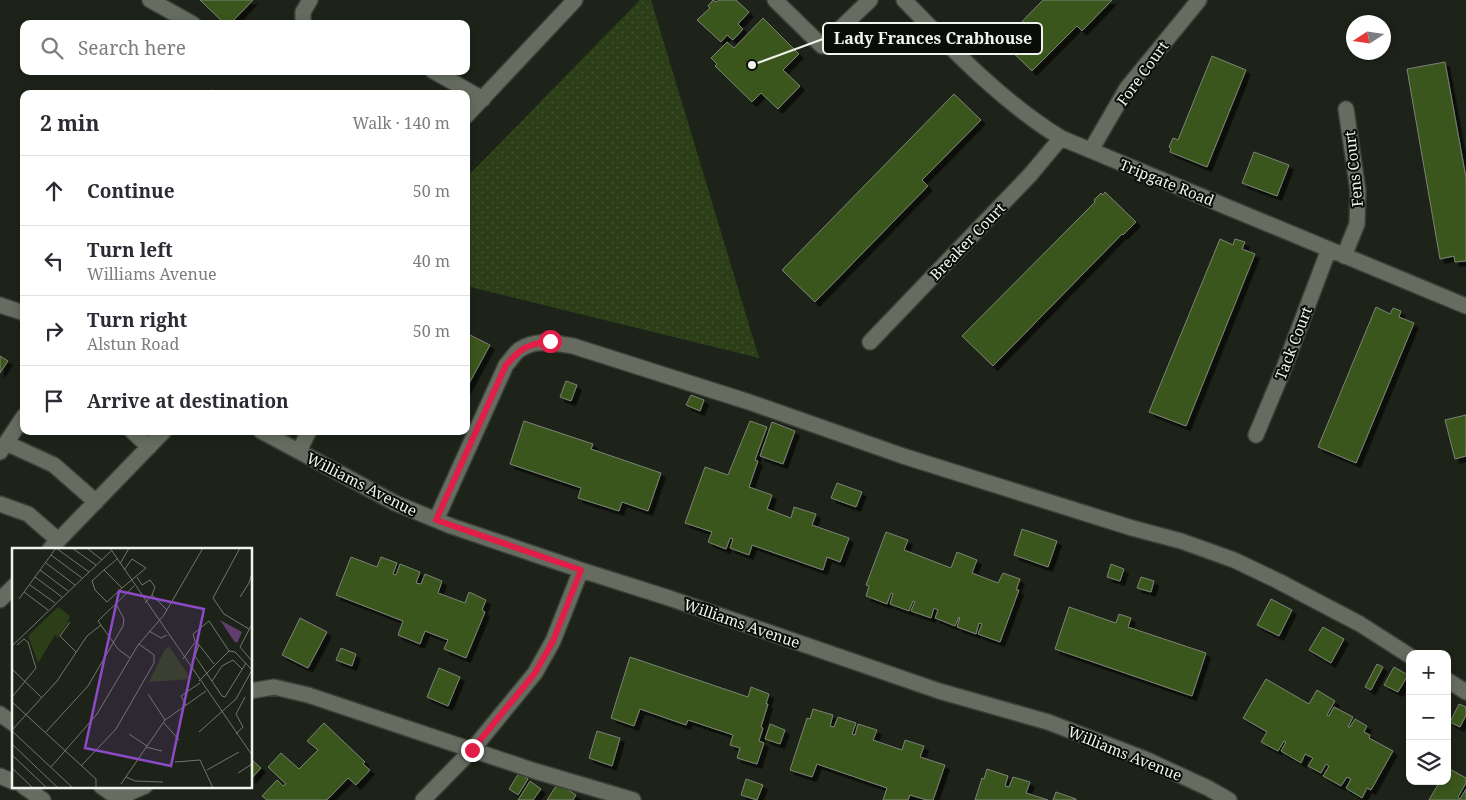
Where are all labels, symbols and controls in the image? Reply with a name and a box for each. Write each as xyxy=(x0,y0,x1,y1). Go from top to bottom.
north arrow xyxy=(1346,15,1391,60)
search box xyxy=(20,20,470,75)
callout: Lady Frances Crabhouse xyxy=(823,23,1042,54)
text: Lady Frances Crabhouse xyxy=(834,27,1032,49)
icon: search xyxy=(38,34,66,62)
text: Search here xyxy=(78,35,186,61)
street label: Fore Court xyxy=(1112,37,1172,109)
text: 2 min xyxy=(40,109,99,137)
text: Walk · 140 m xyxy=(353,112,450,134)
street label: Fens Court xyxy=(1339,130,1367,208)
street label: Tripgate Road xyxy=(1117,154,1217,210)
icon: ahead xyxy=(40,177,68,205)
text: Continue xyxy=(87,178,175,204)
text: 50 m xyxy=(413,180,450,202)
street label: Breaker Court xyxy=(925,198,1009,284)
text: Turn left xyxy=(87,237,173,263)
icon: left xyxy=(40,247,68,275)
text: 40 m xyxy=(413,250,450,272)
text: Williams Avenue xyxy=(87,263,217,285)
street label: Tack Court xyxy=(1270,303,1316,383)
text: Turn right xyxy=(87,307,187,333)
icon: right xyxy=(40,317,68,345)
text: 50 m xyxy=(413,320,450,342)
route start xyxy=(539,330,562,353)
text: Alstun Road xyxy=(87,333,179,355)
icon: arrive xyxy=(40,387,68,415)
text: Arrive at destination xyxy=(87,388,289,414)
street label: Williams Avenue xyxy=(303,448,421,520)
inset map xyxy=(12,548,252,788)
street label: Williams Avenue xyxy=(681,594,803,652)
map controls xyxy=(1406,650,1451,785)
button: + xyxy=(1406,650,1451,695)
button: − xyxy=(1406,695,1451,740)
street label: Williams Avenue xyxy=(1065,721,1185,785)
route end xyxy=(461,739,484,762)
button: layers xyxy=(1406,740,1451,785)

